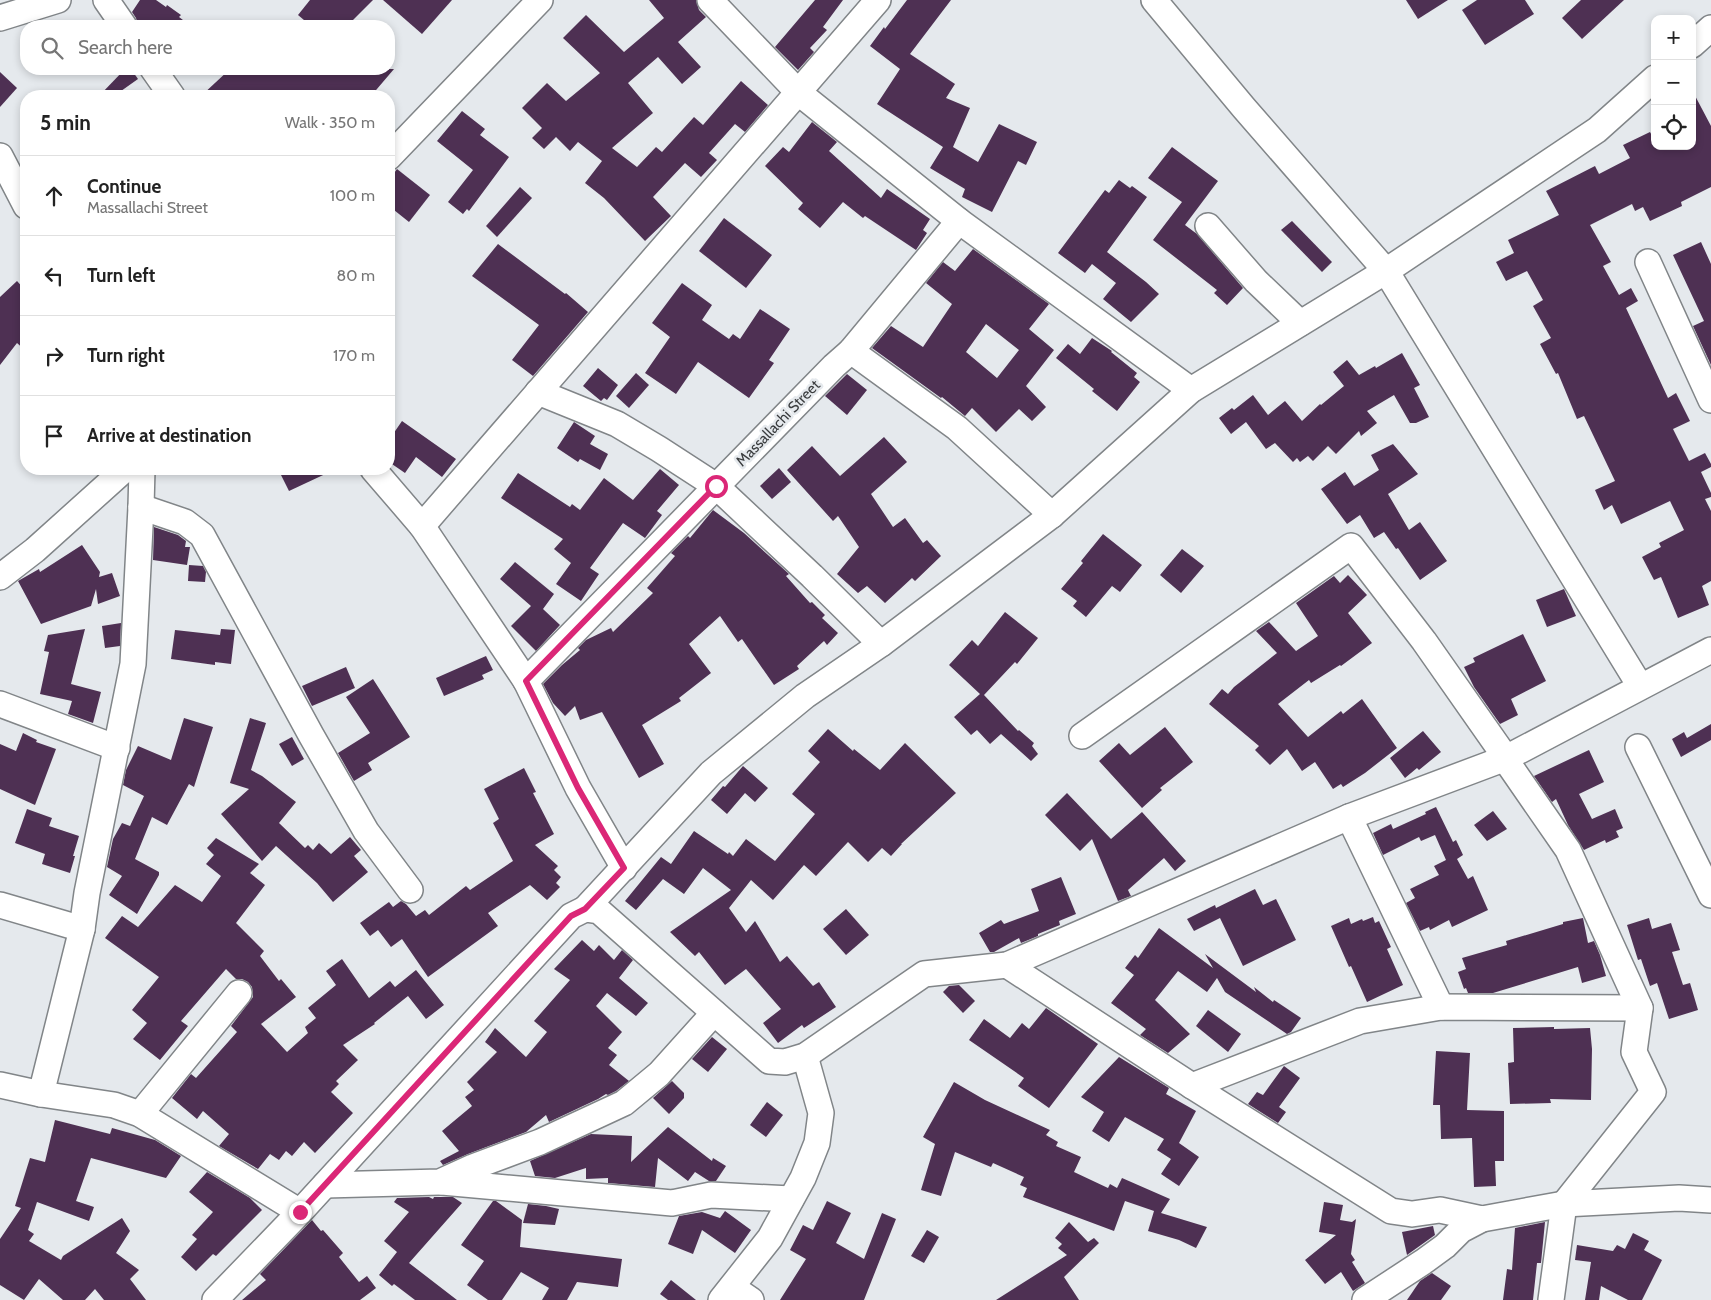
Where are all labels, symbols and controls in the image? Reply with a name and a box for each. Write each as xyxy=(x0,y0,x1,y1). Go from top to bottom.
map controls xyxy=(1651,15,1696,150)
button: + xyxy=(1651,15,1696,60)
search box xyxy=(20,20,395,75)
icon: search xyxy=(38,34,66,62)
text: Search here xyxy=(78,36,172,59)
button: − xyxy=(1651,60,1696,105)
button: locate xyxy=(1651,105,1696,150)
text: 5 min xyxy=(40,110,91,135)
text: Walk · 350 m xyxy=(285,113,375,132)
text: Continue xyxy=(87,175,161,198)
icon: ahead xyxy=(40,182,68,210)
text: 100 m xyxy=(330,186,375,205)
text: Massallachi Street xyxy=(87,198,208,217)
icon: left xyxy=(40,262,68,290)
text: Turn left xyxy=(87,264,155,287)
text: 80 m xyxy=(337,266,375,285)
icon: right xyxy=(40,342,68,370)
text: Turn right xyxy=(87,344,165,367)
text: 170 m xyxy=(333,346,375,365)
street label: Massallachi Street xyxy=(732,376,824,470)
icon: arrive xyxy=(40,422,68,450)
text: Arrive at destination xyxy=(87,424,251,447)
route start xyxy=(705,475,728,498)
route end xyxy=(289,1201,312,1224)

